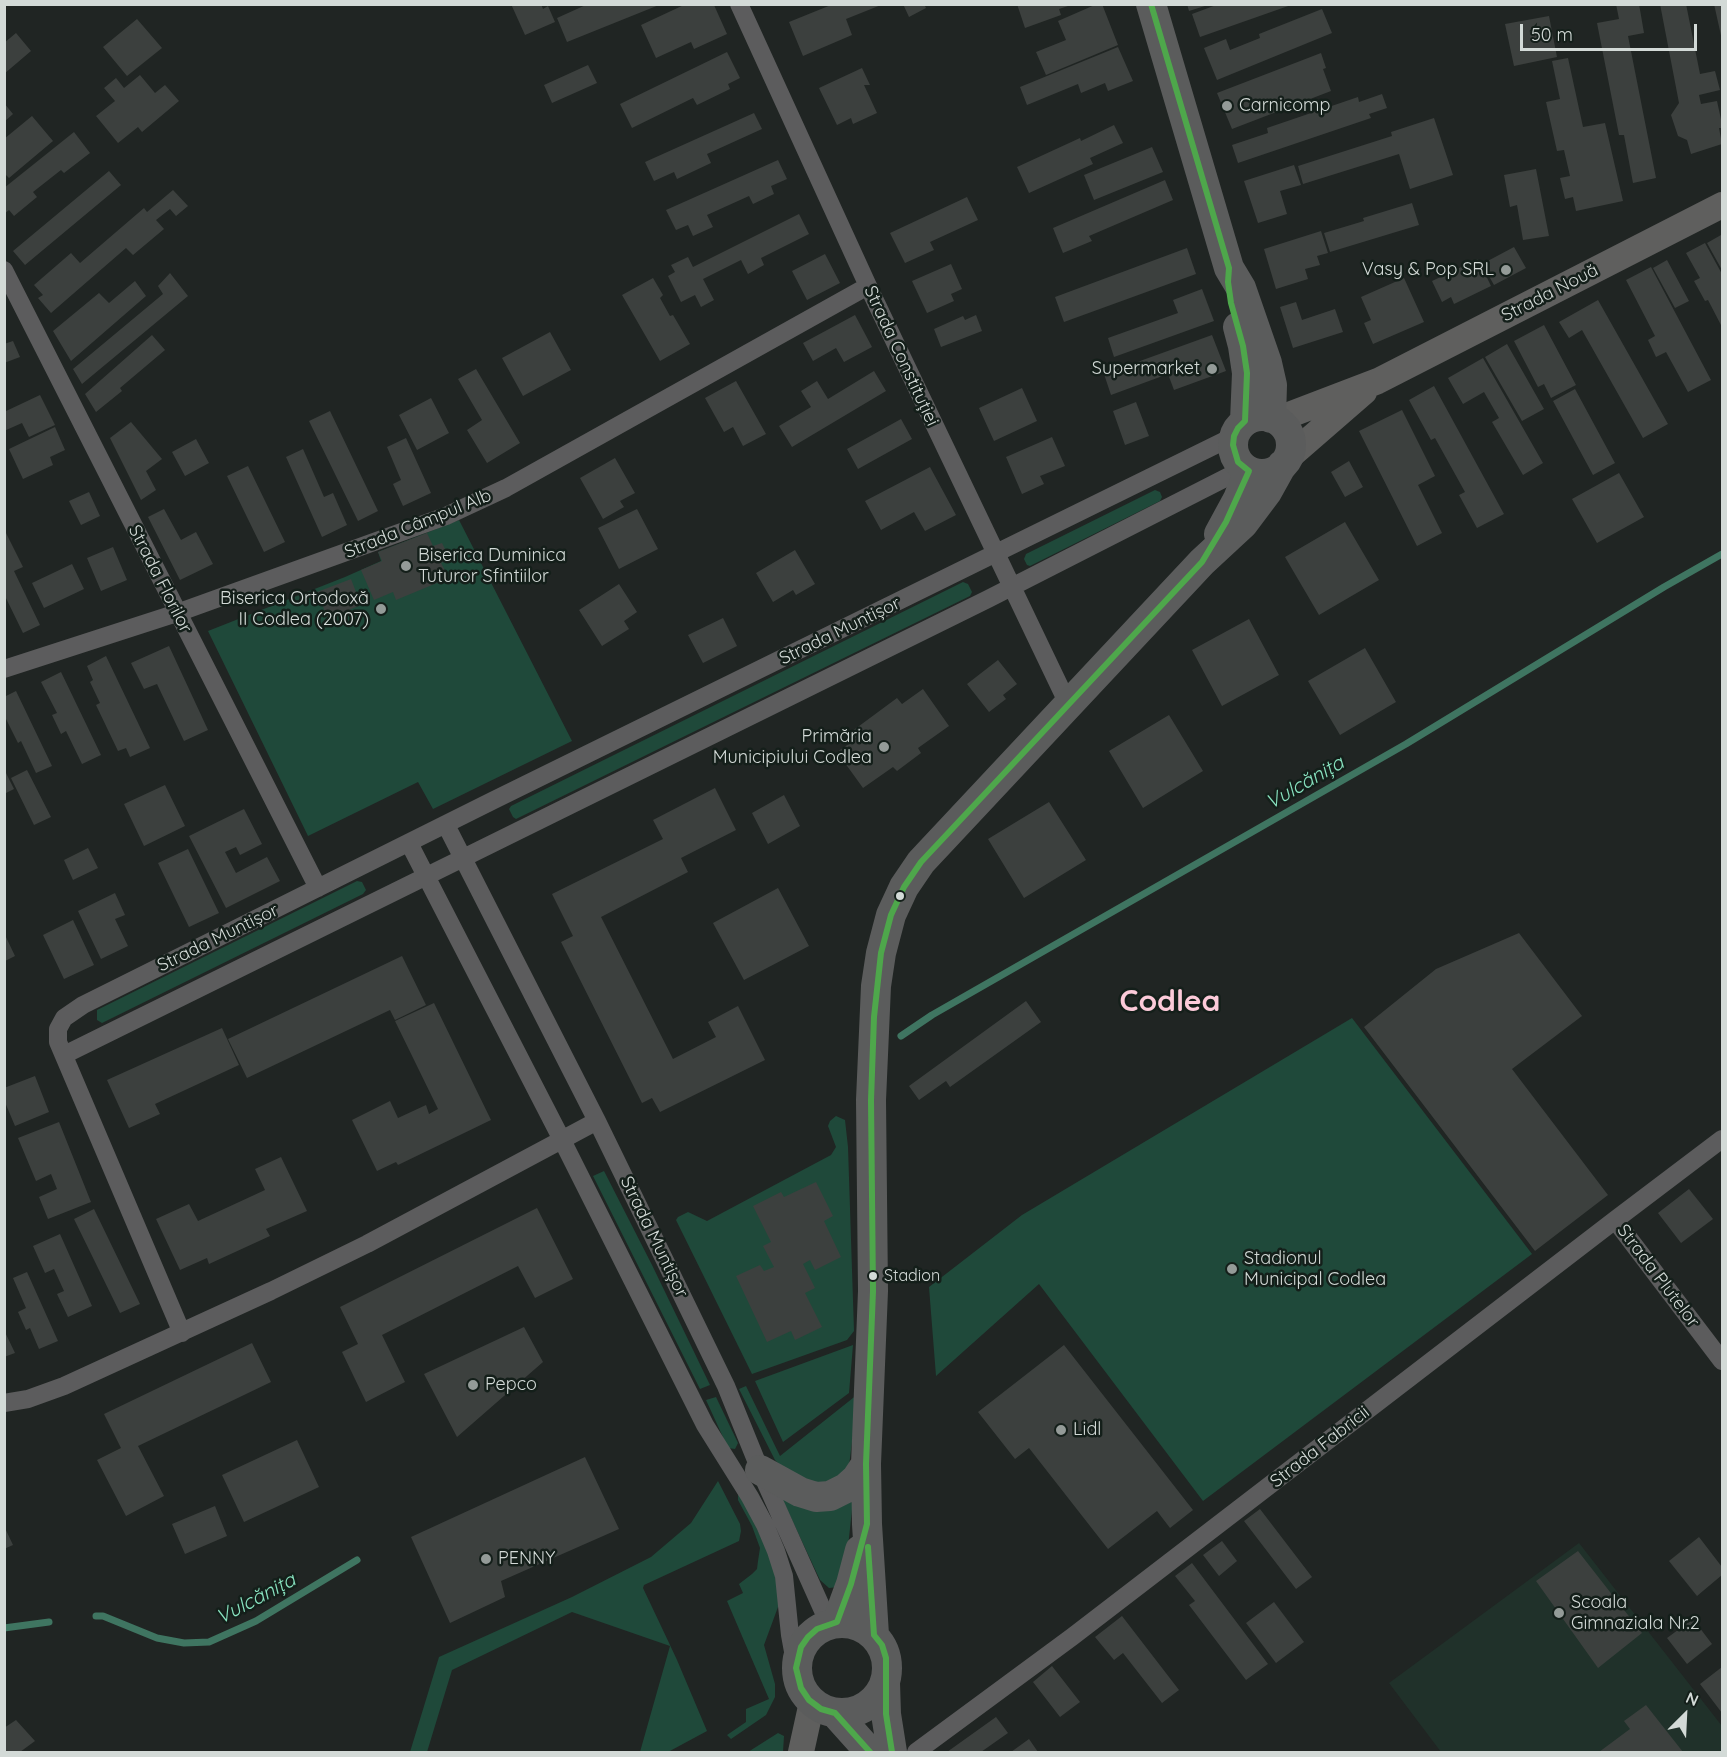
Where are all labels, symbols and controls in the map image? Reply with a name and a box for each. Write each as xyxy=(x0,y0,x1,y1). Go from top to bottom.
scale bar xyxy=(1523,12,1700,50)
text: 50 m xyxy=(1531,23,1573,46)
place label: Carnicomp xyxy=(1239,95,1330,117)
marker: Carnicomp xyxy=(1220,99,1234,113)
place label: Vasy & Pop SRL xyxy=(1362,259,1494,281)
street label: Strada Nouă xyxy=(1498,259,1602,327)
marker: Vasy & Pop SRL xyxy=(1499,263,1513,277)
street label: Strada Constituției xyxy=(859,282,943,430)
place label: Supermarket xyxy=(1092,358,1200,380)
marker: Supermarket xyxy=(1205,362,1219,376)
street label: Strada Câmpul Alb xyxy=(341,485,495,563)
street label: Strada Florilor xyxy=(124,521,196,637)
place label: Biserica Duminica Tuturor Sfintiilor xyxy=(418,545,566,588)
marker: Biserica Duminica Tuturor Sfintiilor xyxy=(399,559,413,573)
place label: Biserica Ortodoxă II Codlea (2007) xyxy=(220,588,369,630)
street label: Strada Muntișor xyxy=(776,592,904,670)
marker: Biserica Ortodoxă II Codlea (2007) xyxy=(374,602,388,616)
place label: Primăria Municipiului Codlea xyxy=(713,726,872,768)
marker: Primăria Municipiului Codlea xyxy=(877,740,891,754)
water label: Vulcănița xyxy=(1262,751,1348,815)
unlabelled marker xyxy=(894,890,906,902)
street label: Strada Muntișor xyxy=(154,899,282,977)
district label: Codlea xyxy=(1120,984,1220,1020)
street label: Strada Muntișor xyxy=(615,1173,693,1301)
street label: Strada Plutelor xyxy=(1612,1220,1704,1332)
place label: Stadionul Municipal Codlea xyxy=(1244,1248,1386,1290)
marker: Stadionul Municipal Codlea xyxy=(1225,1262,1239,1276)
place label: Stadion xyxy=(884,1266,940,1286)
marker: Stadion xyxy=(867,1270,879,1282)
place label: Pepco xyxy=(485,1374,537,1396)
marker: Pepco xyxy=(466,1378,480,1392)
street label: Strada Fabricii xyxy=(1266,1402,1374,1492)
place label: Lidl xyxy=(1073,1419,1101,1441)
marker: Lidl xyxy=(1054,1423,1068,1437)
place label: PENNY xyxy=(498,1548,555,1570)
marker: PENNY xyxy=(479,1552,493,1566)
water label: Vulcănița xyxy=(212,1568,300,1630)
place label: Scoala Gimnaziala Nr.2 xyxy=(1571,1592,1700,1634)
marker: Scoala Gimnaziala Nr.2 xyxy=(1552,1606,1566,1620)
north arrow xyxy=(1655,1685,1715,1745)
text: N xyxy=(1683,1687,1702,1710)

